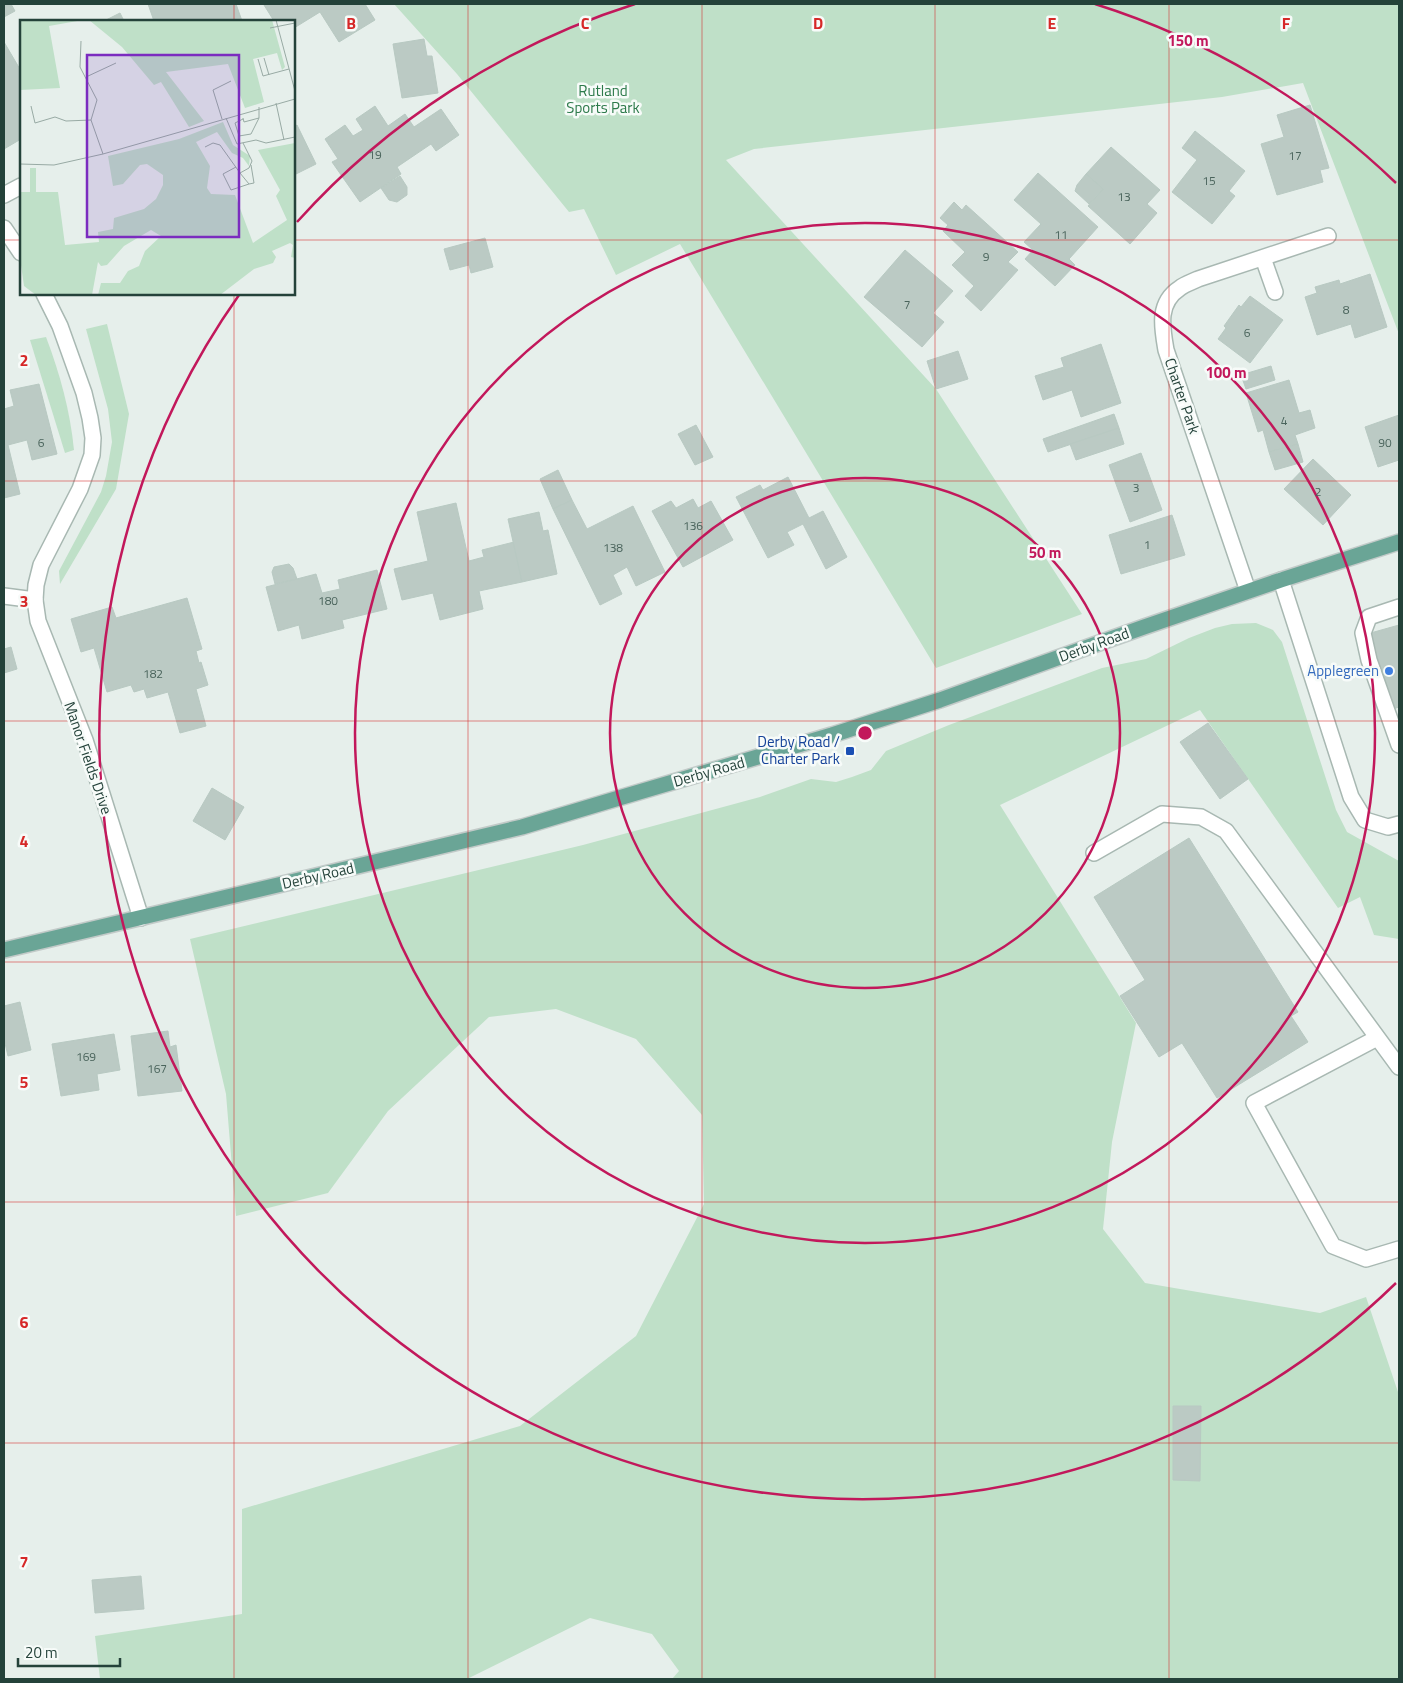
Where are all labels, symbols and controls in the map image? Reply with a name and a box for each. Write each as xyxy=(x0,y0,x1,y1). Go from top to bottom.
text: B xyxy=(346,11,356,35)
text: C xyxy=(581,11,590,35)
text: D xyxy=(813,11,823,35)
text: E xyxy=(1048,11,1057,35)
text: F xyxy=(1282,11,1291,35)
inset map xyxy=(20,20,295,295)
text: 150 m xyxy=(1167,29,1209,52)
park label: Rutland Sports Park xyxy=(566,79,640,119)
house number: 19 xyxy=(368,145,382,164)
house number: 17 xyxy=(1288,146,1302,165)
house number: 15 xyxy=(1202,171,1216,190)
house number: 13 xyxy=(1117,187,1131,206)
house number: 11 xyxy=(1054,225,1068,244)
house number: 9 xyxy=(983,247,990,266)
house number: 7 xyxy=(904,295,910,314)
house number: 8 xyxy=(1343,300,1350,319)
house number: 6 xyxy=(1244,323,1251,342)
text: 2 xyxy=(20,348,28,372)
street label: Charter Park xyxy=(1159,355,1206,437)
text: 100 m xyxy=(1205,361,1247,384)
house number: 4 xyxy=(1281,411,1288,430)
house number: 6 xyxy=(38,433,45,452)
house number: 90 xyxy=(1378,433,1392,452)
house number: 3 xyxy=(1133,478,1139,497)
house number: 2 xyxy=(1315,482,1321,501)
house number: 136 xyxy=(683,516,703,535)
house number: 1 xyxy=(1144,535,1150,554)
house number: 138 xyxy=(603,538,623,557)
text: 50 m xyxy=(1029,541,1061,564)
text: 3 xyxy=(20,589,28,613)
house number: 180 xyxy=(318,591,338,610)
street label: Derby Road xyxy=(1055,621,1132,668)
place label: Applegreen xyxy=(1307,659,1379,682)
house number: 182 xyxy=(143,664,163,683)
marker: Applegreen xyxy=(1383,665,1395,677)
street label: Manor Fields Drive xyxy=(58,698,119,817)
centre of rings xyxy=(856,724,874,742)
place label: Derby Road / Charter Park xyxy=(757,730,840,770)
marker: Derby Road / Charter Park xyxy=(844,745,856,757)
street label: Derby Road xyxy=(671,750,747,793)
text: 4 xyxy=(20,829,29,853)
street label: Derby Road xyxy=(280,856,356,895)
house number: 169 xyxy=(76,1047,96,1066)
house number: 167 xyxy=(147,1059,167,1078)
text: 5 xyxy=(20,1070,29,1094)
text: 6 xyxy=(20,1310,29,1334)
text: 7 xyxy=(20,1550,28,1574)
scale bar xyxy=(18,1636,120,1668)
text: 20 m xyxy=(25,1641,58,1664)

